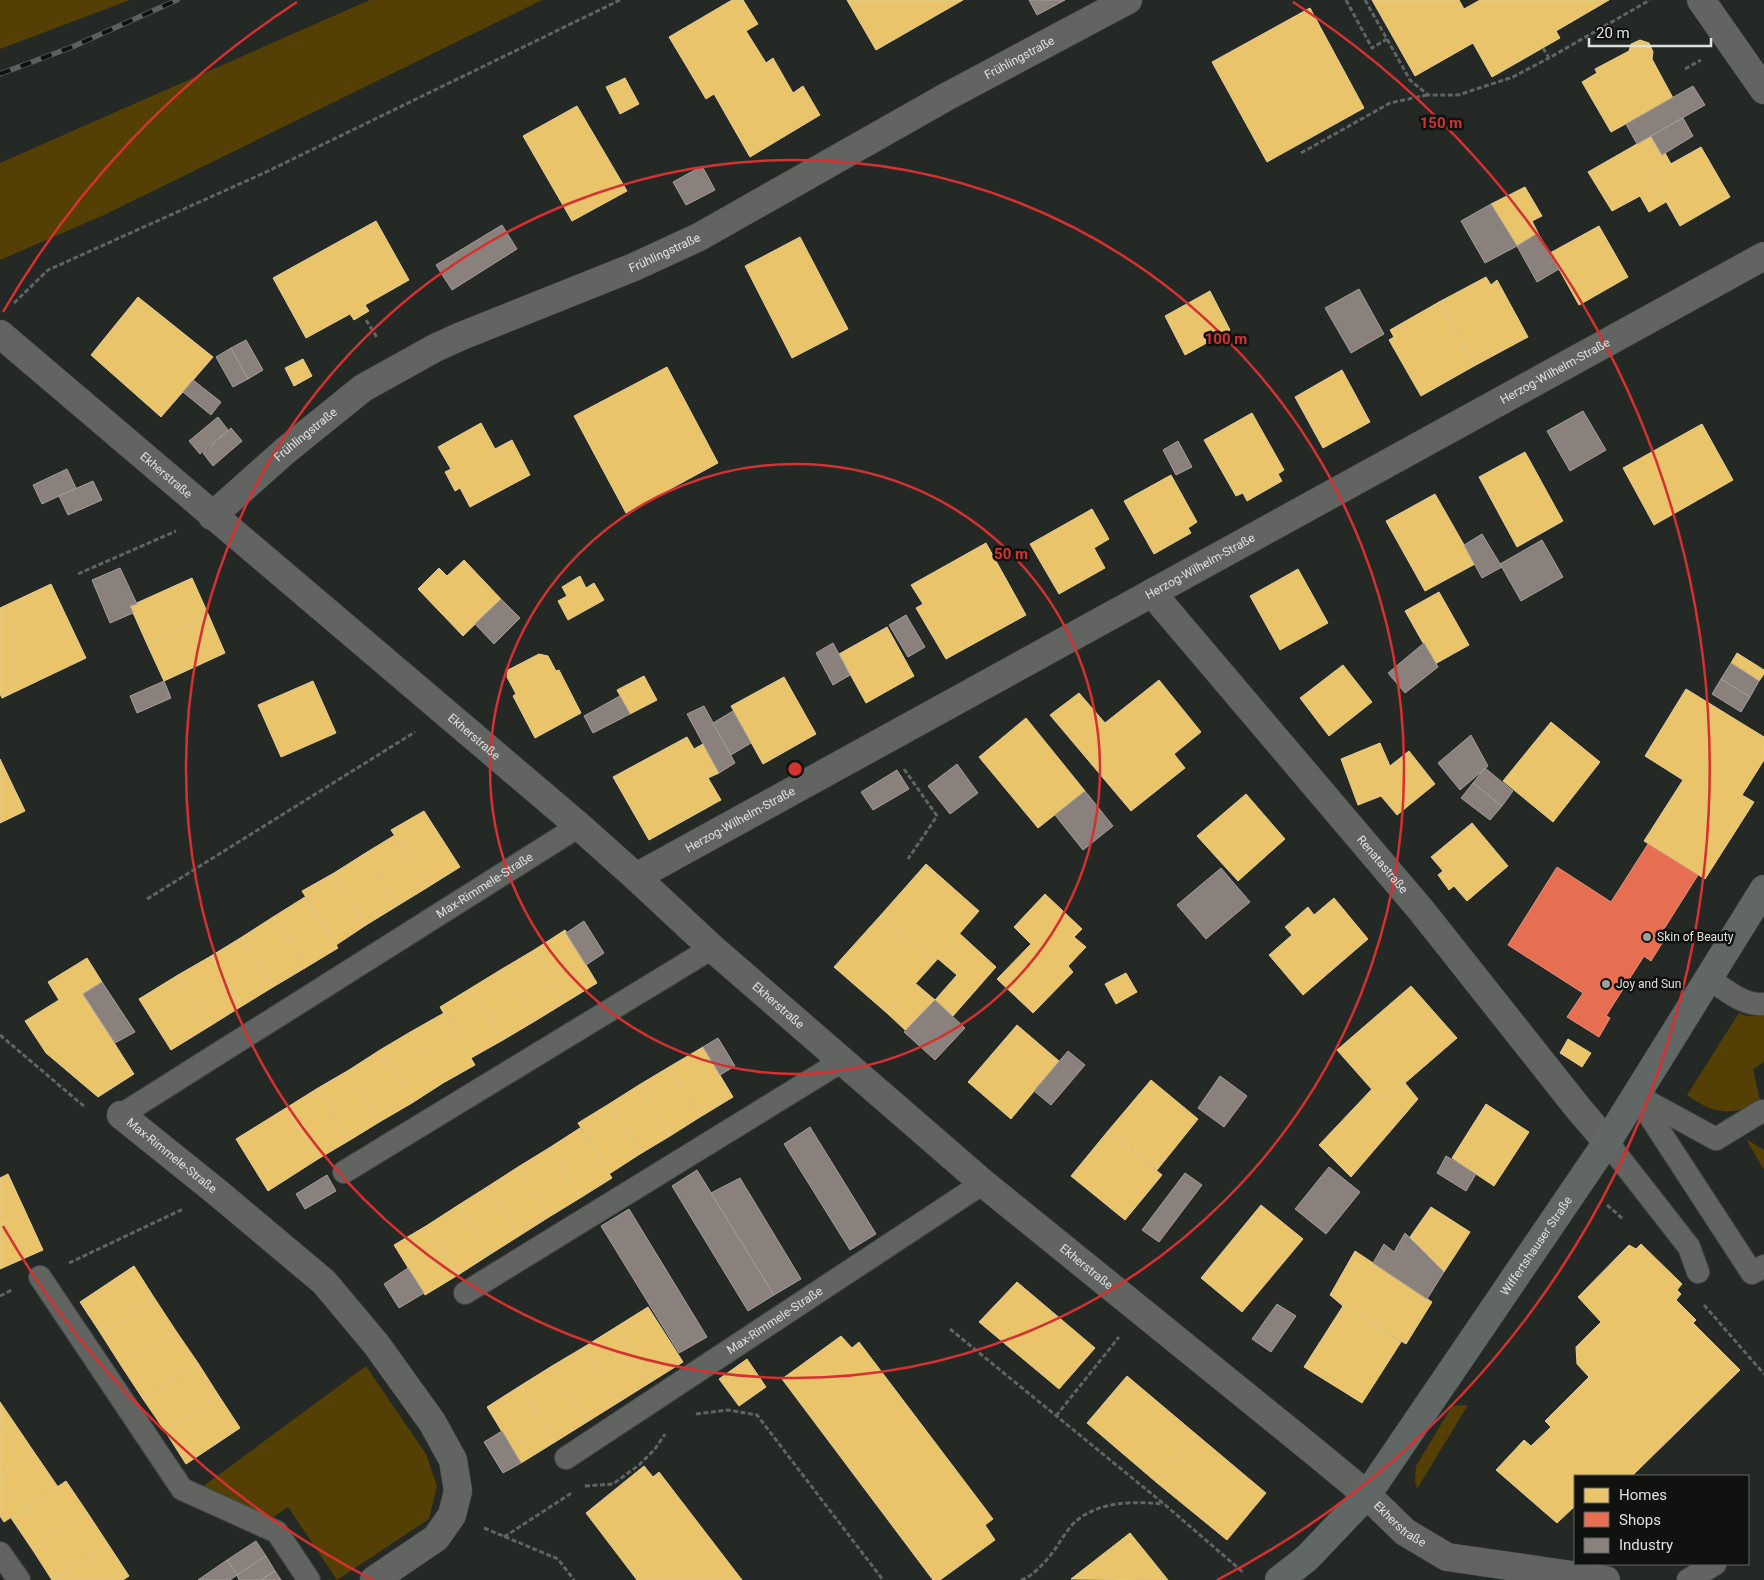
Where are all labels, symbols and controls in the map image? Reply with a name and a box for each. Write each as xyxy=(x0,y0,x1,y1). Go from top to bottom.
scale bar xyxy=(1589,15,1712,47)
text: 20 m xyxy=(1596,24,1630,42)
street label: Frühlingstraße xyxy=(982,34,1057,82)
text: 150 m xyxy=(1420,114,1462,132)
street label: Frühlingstraße xyxy=(627,230,703,275)
text: 100 m xyxy=(1205,330,1247,348)
street label: Herzog-Wilhelm-Straße xyxy=(1498,335,1612,407)
street label: Frühlingstraße xyxy=(271,405,340,464)
street label: Ekherstraße xyxy=(137,449,195,501)
street label: Herzog-Wilhelm-Straße xyxy=(1143,531,1257,602)
text: 50 m xyxy=(994,545,1028,563)
street label: Ekherstraße xyxy=(445,711,503,763)
centre of rings xyxy=(786,760,804,778)
street label: Herzog-Wilhelm-Straße xyxy=(683,784,798,855)
street label: Renatastraße xyxy=(1354,833,1411,896)
street label: Max-Rimmele-Straße xyxy=(434,850,536,921)
place label: Skin of Beauty xyxy=(1657,930,1734,944)
marker: Skin of Beauty xyxy=(1641,931,1653,943)
place label: Joy and Sun xyxy=(1616,977,1681,991)
marker: Joy and Sun xyxy=(1600,978,1612,990)
street label: Ekherstraße xyxy=(749,979,807,1032)
street label: Max-Rimmele-Straße xyxy=(124,1115,220,1196)
street label: Wiffertshauser Straße xyxy=(1498,1193,1575,1298)
street label: Ekherstraße xyxy=(1057,1241,1116,1292)
street label: Max-Rimmele-Straße xyxy=(724,1284,825,1357)
legend xyxy=(1574,1475,1749,1565)
text: Homes xyxy=(1619,1486,1667,1504)
street label: Ekherstraße xyxy=(1371,1499,1429,1550)
text: Shops xyxy=(1619,1511,1661,1529)
text: Industry xyxy=(1619,1536,1673,1554)

